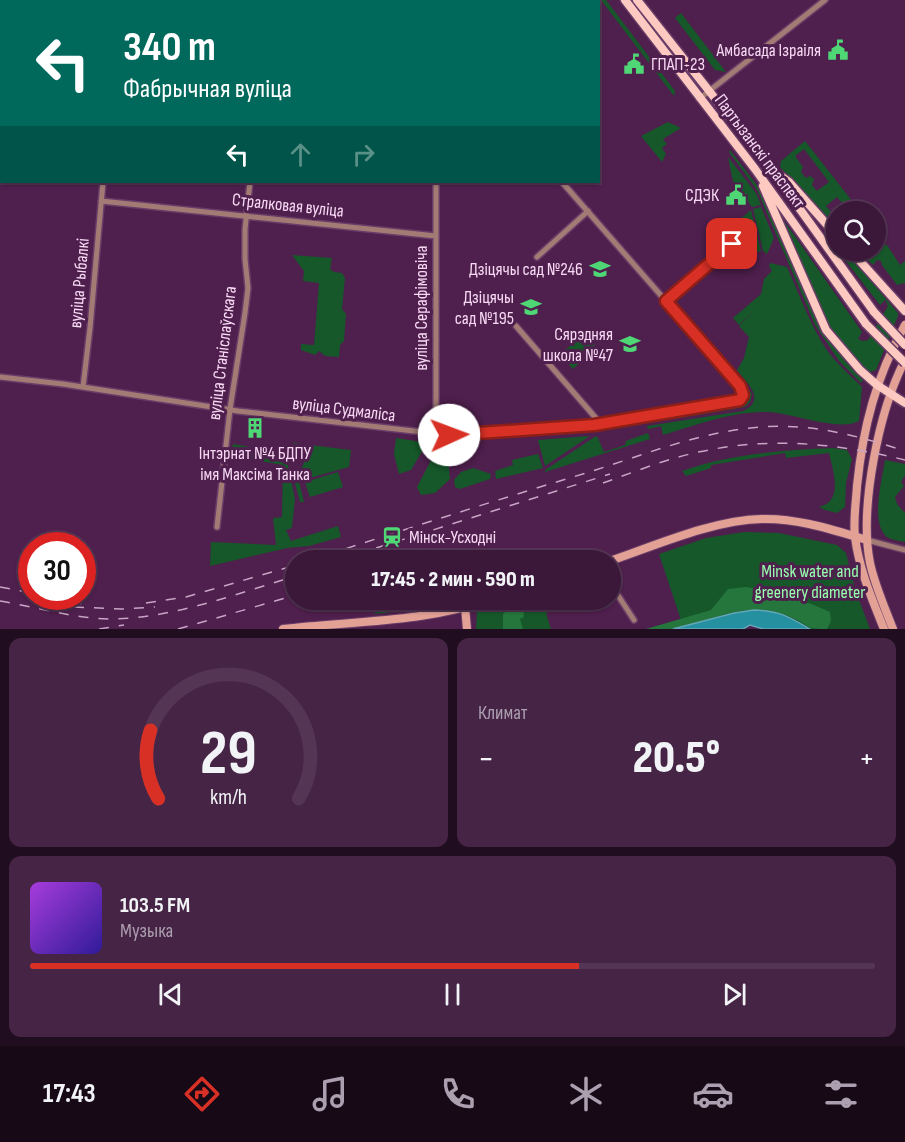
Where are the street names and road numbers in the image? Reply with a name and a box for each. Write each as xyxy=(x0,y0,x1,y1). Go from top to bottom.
street label: Партызанскі праспект xyxy=(710,90,809,212)
street label: Стралковая вуліца xyxy=(231,189,345,222)
street label: вуліца Рыбалкі xyxy=(65,237,94,329)
street label: вуліца Серафімовіча xyxy=(411,246,432,370)
street label: вуліца Станіслаўскага xyxy=(204,285,241,421)
street label: вуліца Судмаліса xyxy=(291,393,397,426)

